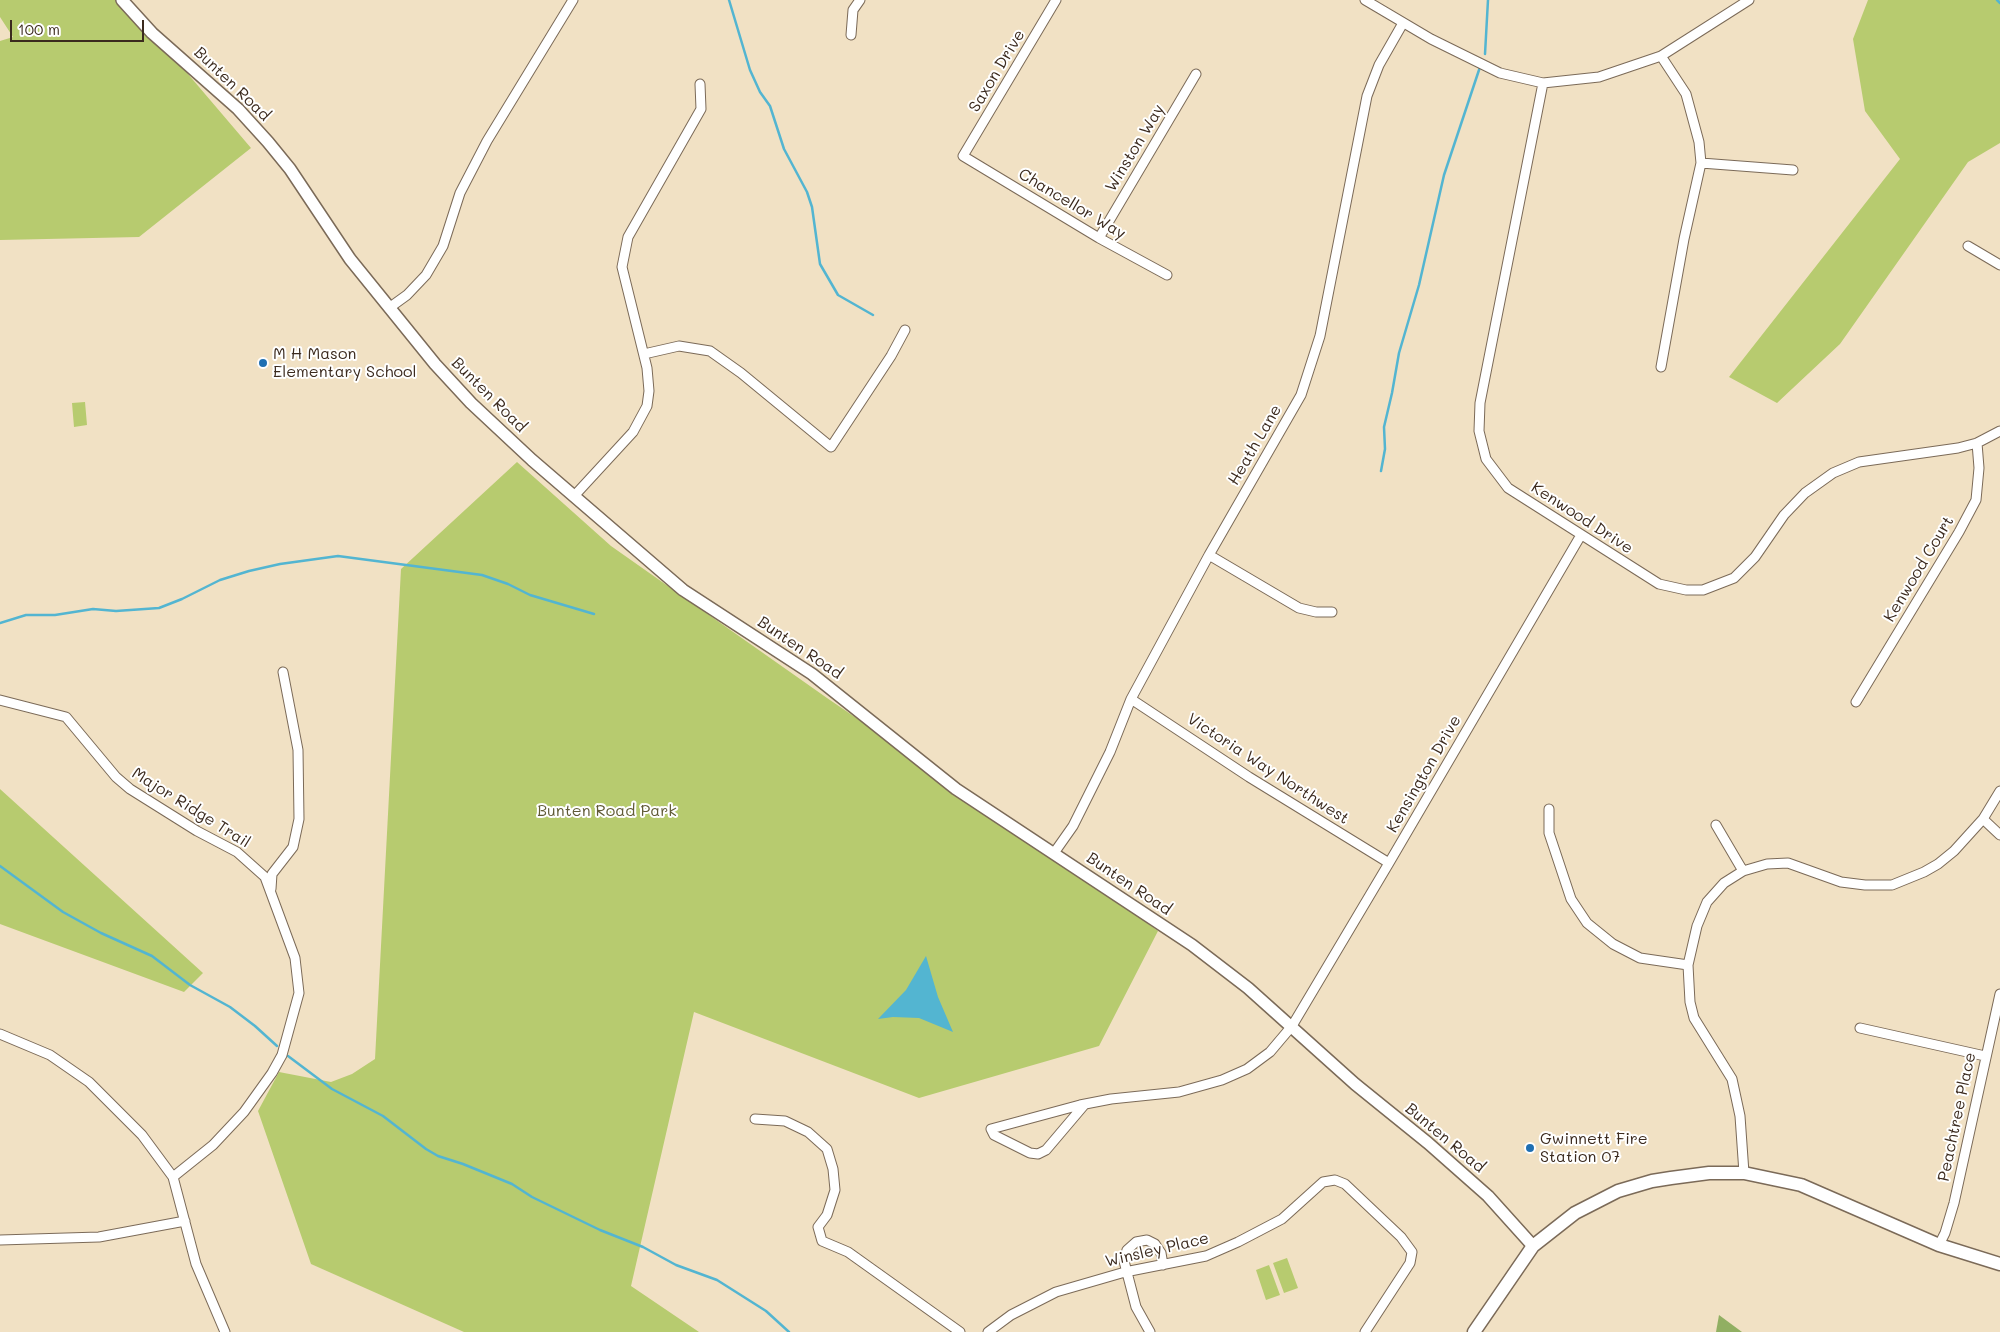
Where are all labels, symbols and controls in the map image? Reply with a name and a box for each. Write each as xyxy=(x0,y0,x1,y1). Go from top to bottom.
scale bar xyxy=(12,10,146,42)
text: 100 m xyxy=(18,19,60,39)
street label: Saxon Drive xyxy=(965,26,1029,116)
street label: Bunten Road xyxy=(190,43,274,125)
street label: Winston Way xyxy=(1101,101,1169,195)
street label: Chancellor Way xyxy=(1015,164,1129,244)
place label: M H Mason Elementary School xyxy=(273,344,417,382)
street label: Bunten Road xyxy=(447,353,531,437)
marker: M H Mason Elementary School xyxy=(257,357,269,369)
street label: Heath Lane xyxy=(1224,401,1286,489)
street label: Kenwood Drive xyxy=(1528,478,1636,558)
street label: Kenwood Court xyxy=(1880,513,1958,625)
street label: Bunten Road xyxy=(754,613,846,683)
street label: Victoria Way Northwest xyxy=(1183,709,1353,829)
street label: Kensington Drive xyxy=(1383,712,1465,836)
street label: Major Ridge Trail xyxy=(128,764,254,852)
park label: Bunten Road Park xyxy=(537,801,677,821)
street label: Bunten Road xyxy=(1083,849,1175,919)
street label: Peachtree Place xyxy=(1934,1051,1980,1183)
street label: Bunten Road xyxy=(1401,1099,1489,1177)
place label: Gwinnett Fire Station 07 xyxy=(1540,1129,1648,1167)
marker: Gwinnett Fire Station 07 xyxy=(1524,1142,1536,1154)
street label: Winsley Place xyxy=(1103,1229,1211,1271)

